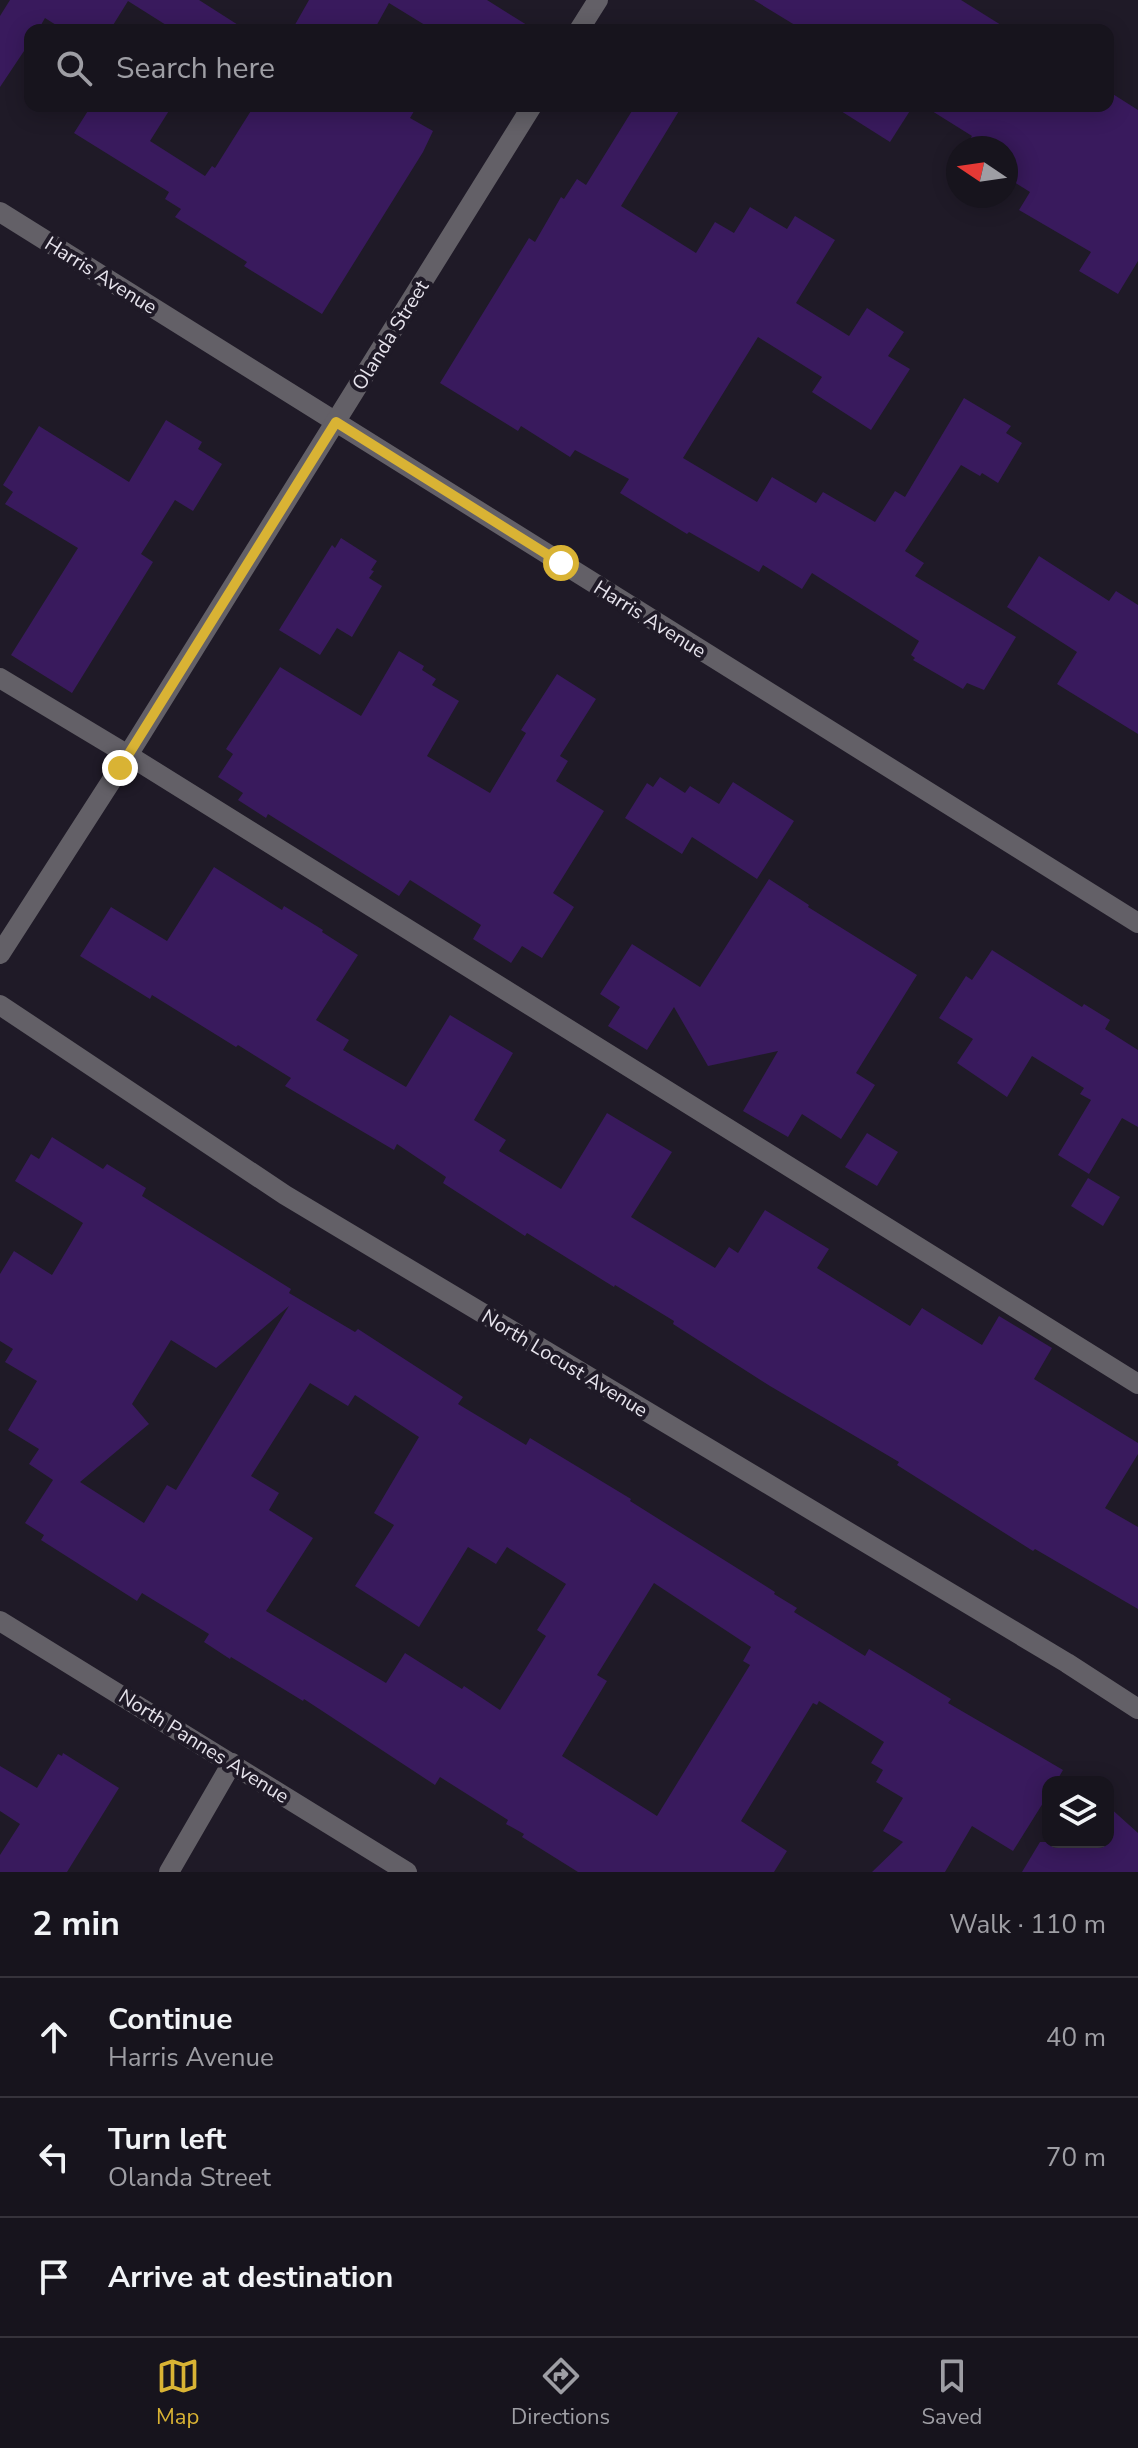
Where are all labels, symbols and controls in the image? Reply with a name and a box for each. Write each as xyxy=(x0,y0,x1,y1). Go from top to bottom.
search box xyxy=(24,24,1114,112)
icon: search xyxy=(52,46,96,90)
text: Search here xyxy=(116,48,275,89)
north arrow xyxy=(946,136,1018,208)
street label: Harris Avenue xyxy=(39,230,162,321)
street label: Olanda Street xyxy=(346,274,436,396)
route start xyxy=(543,545,579,581)
street label: Harris Avenue xyxy=(588,574,711,665)
route end xyxy=(102,750,138,786)
street label: North Locust Avenue xyxy=(477,1303,653,1424)
street label: North Pannes Avenue xyxy=(113,1683,294,1810)
map controls xyxy=(1042,1776,1114,1848)
button: layers xyxy=(1042,1776,1114,1848)
text: 2 min xyxy=(32,1901,120,1947)
text: Walk · 110 m xyxy=(949,1907,1106,1942)
text: Continue xyxy=(108,1999,233,2040)
icon: ahead xyxy=(32,2015,76,2059)
text: 40 m xyxy=(1046,2020,1106,2055)
text: Harris Avenue xyxy=(108,2040,274,2075)
text: Turn left xyxy=(108,2119,226,2160)
icon: left xyxy=(32,2135,76,2179)
text: 70 m xyxy=(1046,2140,1106,2175)
text: Olanda Street xyxy=(108,2160,271,2195)
icon: arrive xyxy=(32,2255,76,2299)
text: Arrive at destination xyxy=(108,2257,393,2298)
tab: Map xyxy=(156,2354,200,2432)
tab: Directions xyxy=(511,2354,610,2432)
tab: Saved xyxy=(922,2354,982,2432)

